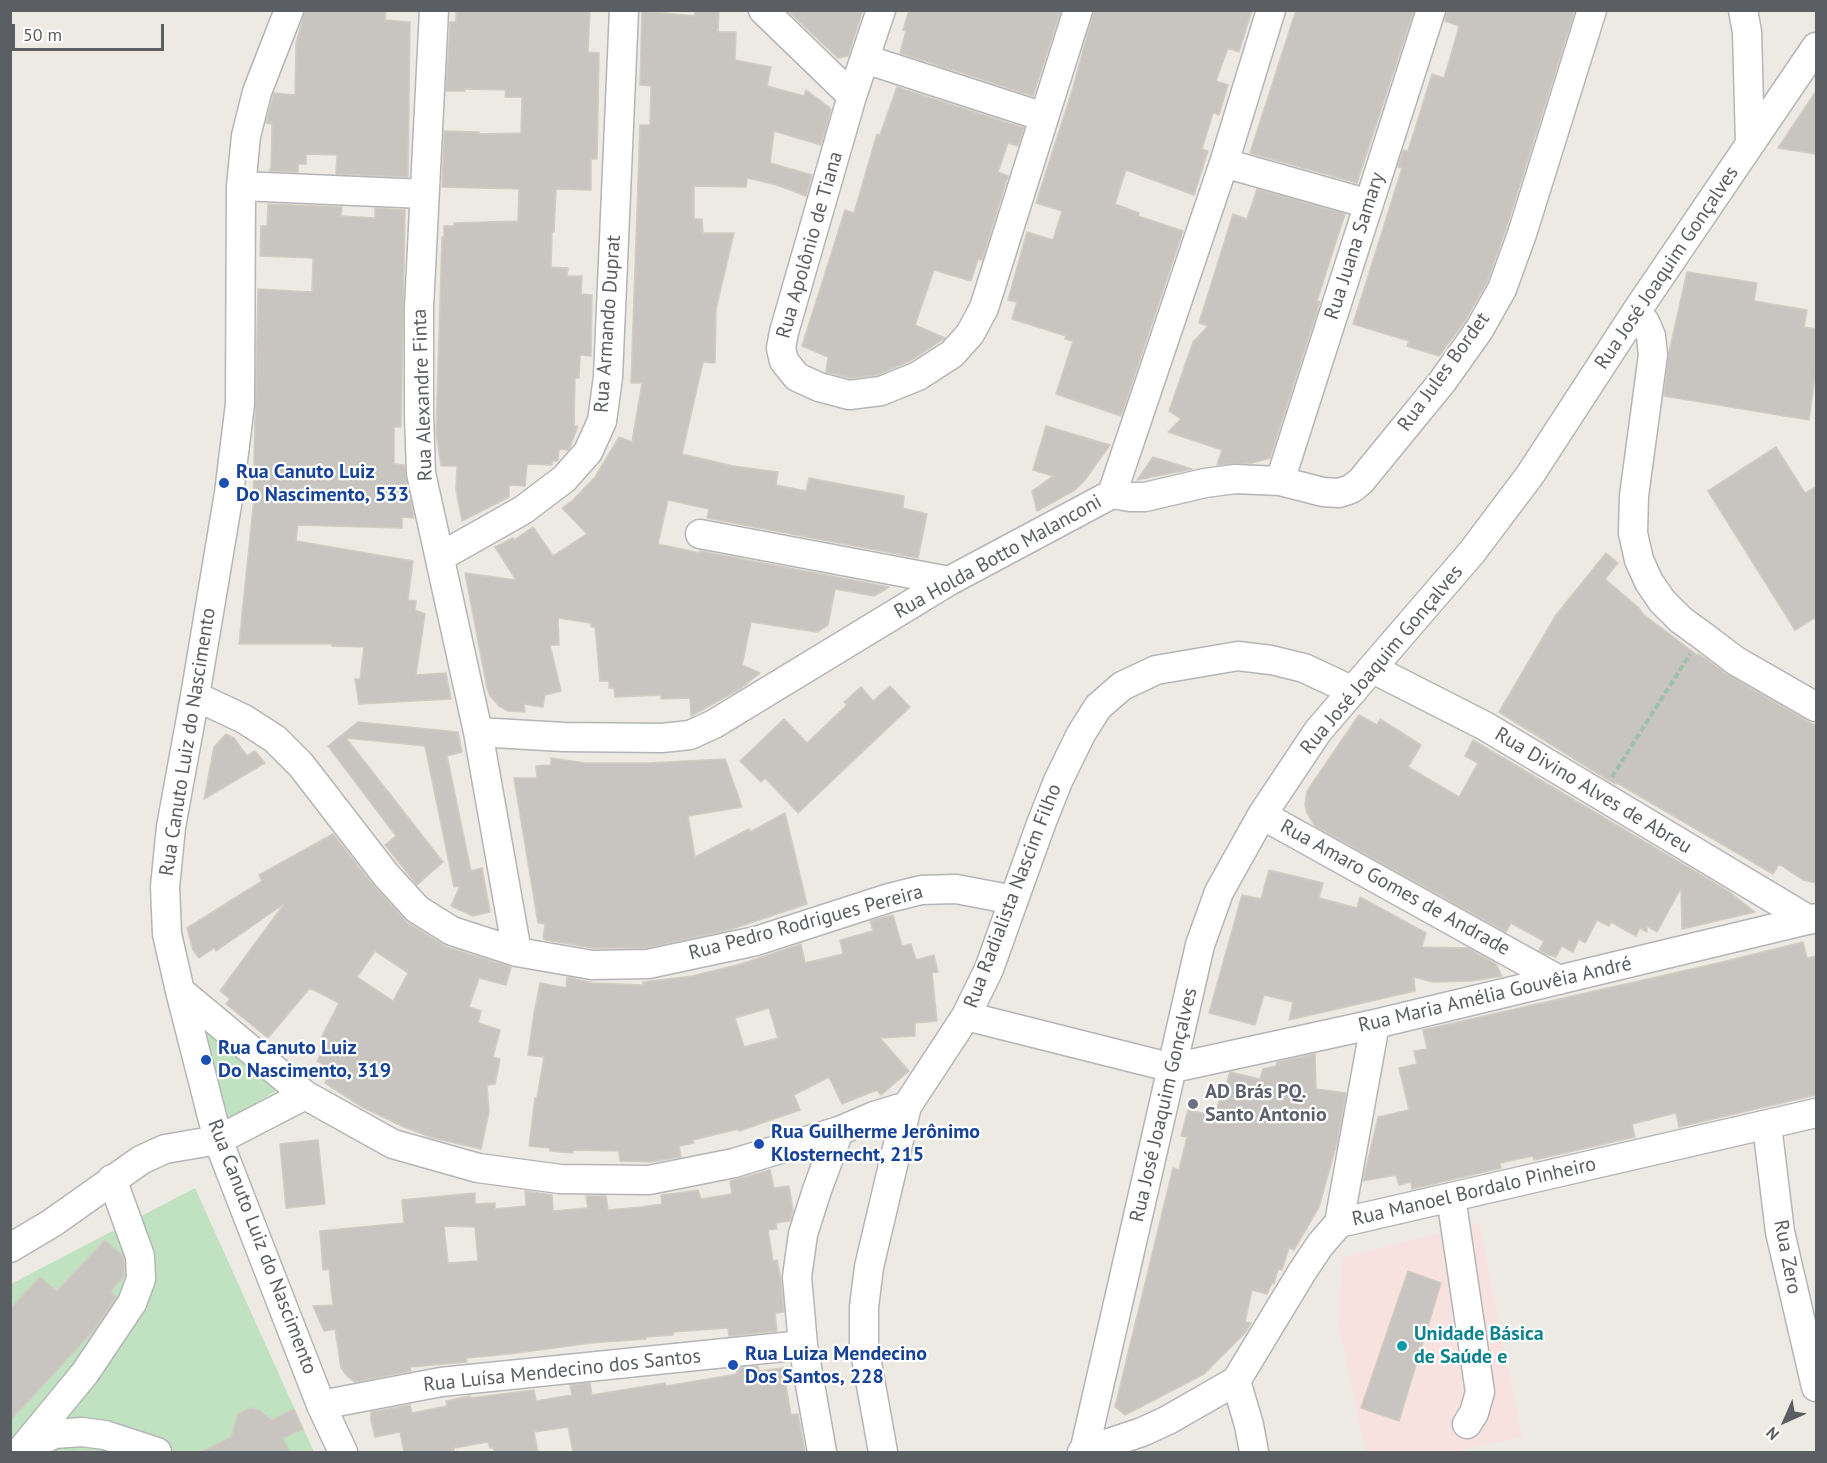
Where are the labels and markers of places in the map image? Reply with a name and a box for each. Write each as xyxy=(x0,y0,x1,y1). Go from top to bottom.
place label: Rua Canuto Luiz Do Nascimento, 533 xyxy=(236,460,409,507)
marker: Rua Canuto Luiz Do Nascimento, 533 xyxy=(217,476,231,490)
place label: Rua Canuto Luiz Do Nascimento, 319 xyxy=(218,1036,391,1083)
marker: Rua Canuto Luiz Do Nascimento, 319 xyxy=(199,1053,213,1067)
place label: AD Brás PQ. Santo Antonio xyxy=(1205,1080,1327,1127)
marker: AD Brás PQ. Santo Antonio xyxy=(1186,1097,1200,1111)
place label: Rua Guilherme Jerônimo Klosternecht, 215 xyxy=(771,1120,980,1167)
marker: Rua Guilherme Jerônimo Klosternecht, 215 xyxy=(752,1137,766,1151)
place label: Unidade Básica de Saúde e xyxy=(1414,1322,1544,1369)
marker: Unidade Básica de Saúde e xyxy=(1395,1339,1409,1353)
place label: Rua Luiza Mendecino Dos Santos, 228 xyxy=(745,1342,927,1389)
marker: Rua Luiza Mendecino Dos Santos, 228 xyxy=(726,1358,740,1372)

